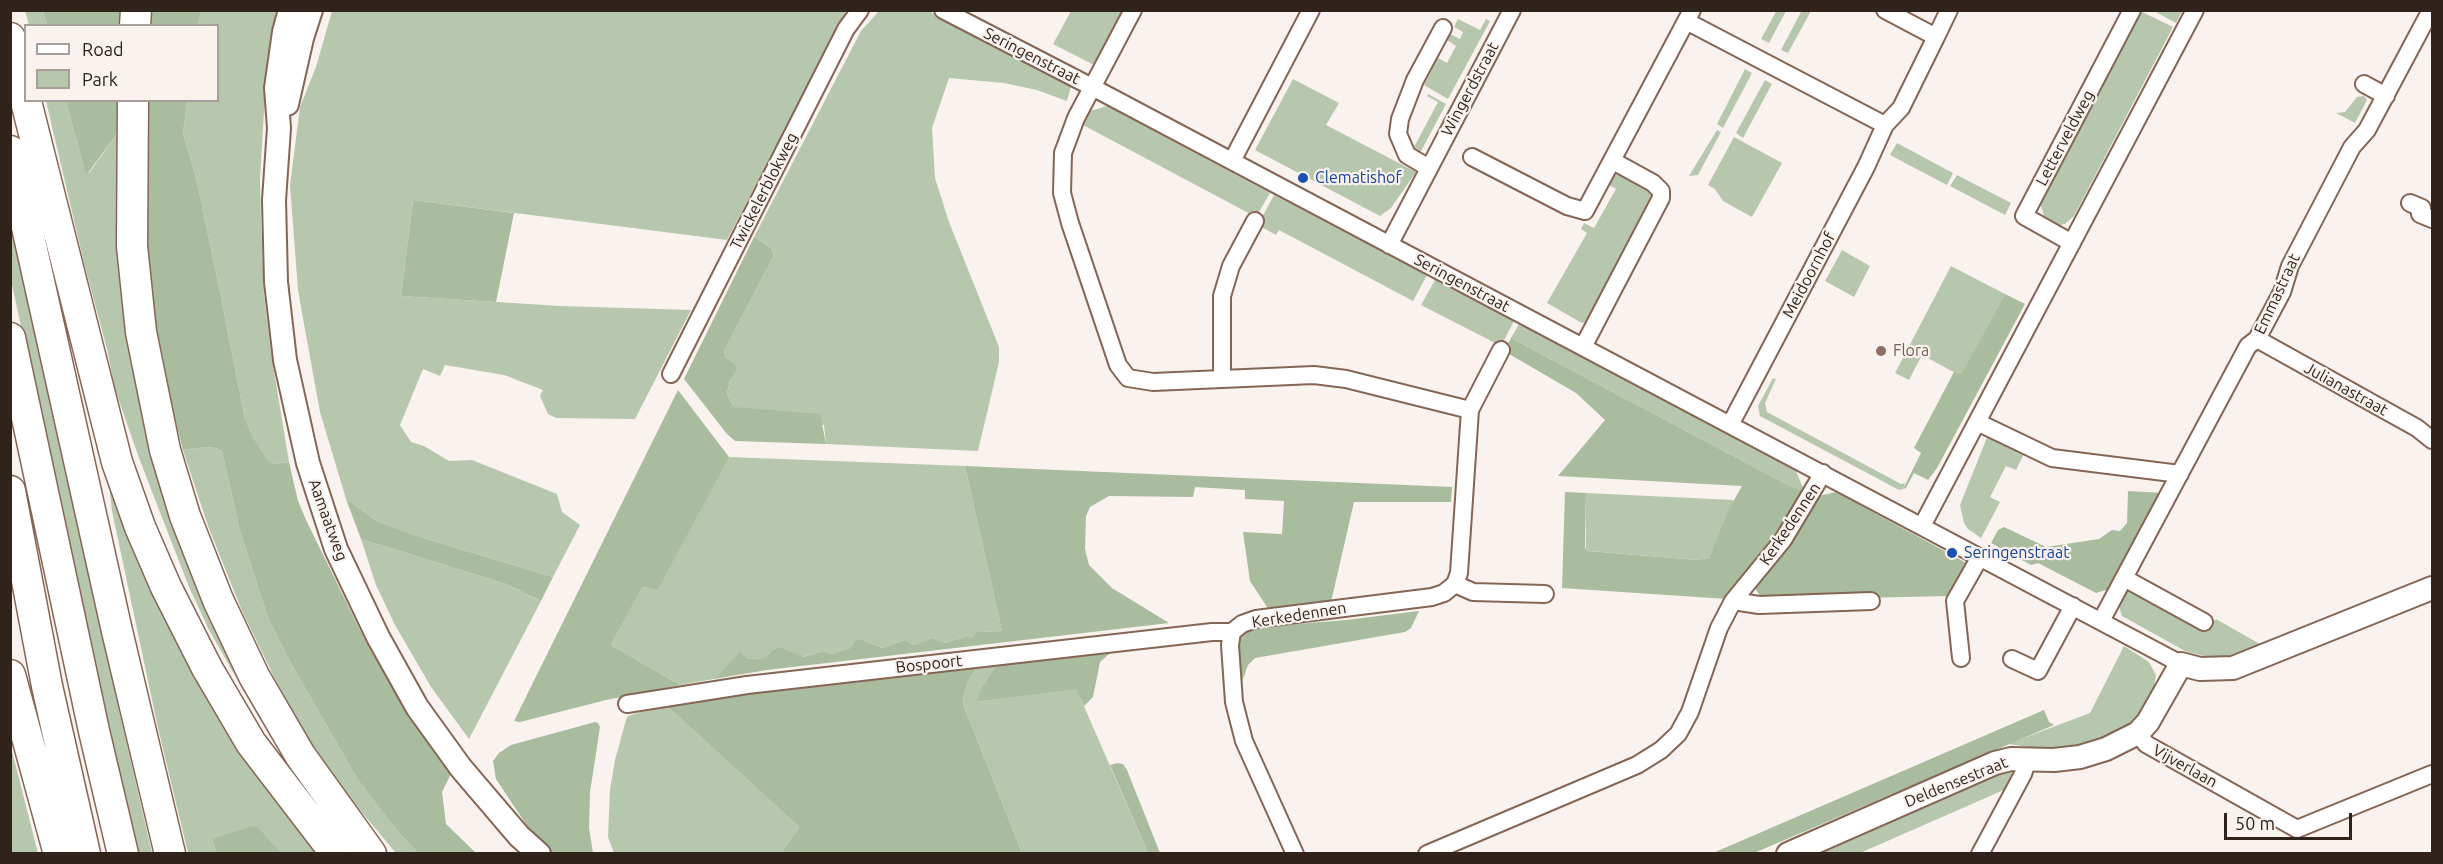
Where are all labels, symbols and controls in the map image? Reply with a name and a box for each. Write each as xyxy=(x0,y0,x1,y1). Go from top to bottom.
legend xyxy=(24,24,219,102)
street label: Seringenstraat xyxy=(981,24,1083,88)
text: Road xyxy=(82,39,124,59)
street label: Wingerdstraat xyxy=(1437,39,1503,139)
text: Park xyxy=(82,69,118,89)
street label: Letterveldweg xyxy=(2032,87,2098,189)
street label: Twickelerblokweg xyxy=(726,129,802,253)
place label: Clematishof xyxy=(1315,168,1402,188)
marker: Clematishof xyxy=(1296,171,1310,185)
street label: Meidoornhof xyxy=(1778,229,1840,321)
street label: Seringenstraat xyxy=(1411,250,1513,316)
street label: Emmastraat xyxy=(2250,251,2304,337)
place label: Flora xyxy=(1893,341,1929,361)
marker: Flora xyxy=(1874,344,1888,358)
street label: Julianastraat xyxy=(2301,358,2391,420)
street label: Aamaatweg xyxy=(304,476,352,564)
street label: Kerkedennen xyxy=(1755,479,1825,569)
place label: Seringenstraat xyxy=(1964,543,2069,563)
marker: Seringenstraat xyxy=(1945,546,1959,560)
street label: Kerkedennen xyxy=(1250,598,1348,632)
street label: Bospoort xyxy=(895,651,963,677)
street label: Vijverlaan xyxy=(2149,740,2221,792)
street label: Deldensestraat xyxy=(1902,753,2010,811)
scale bar xyxy=(2227,801,2354,839)
text: 50 m xyxy=(2235,813,2275,833)

